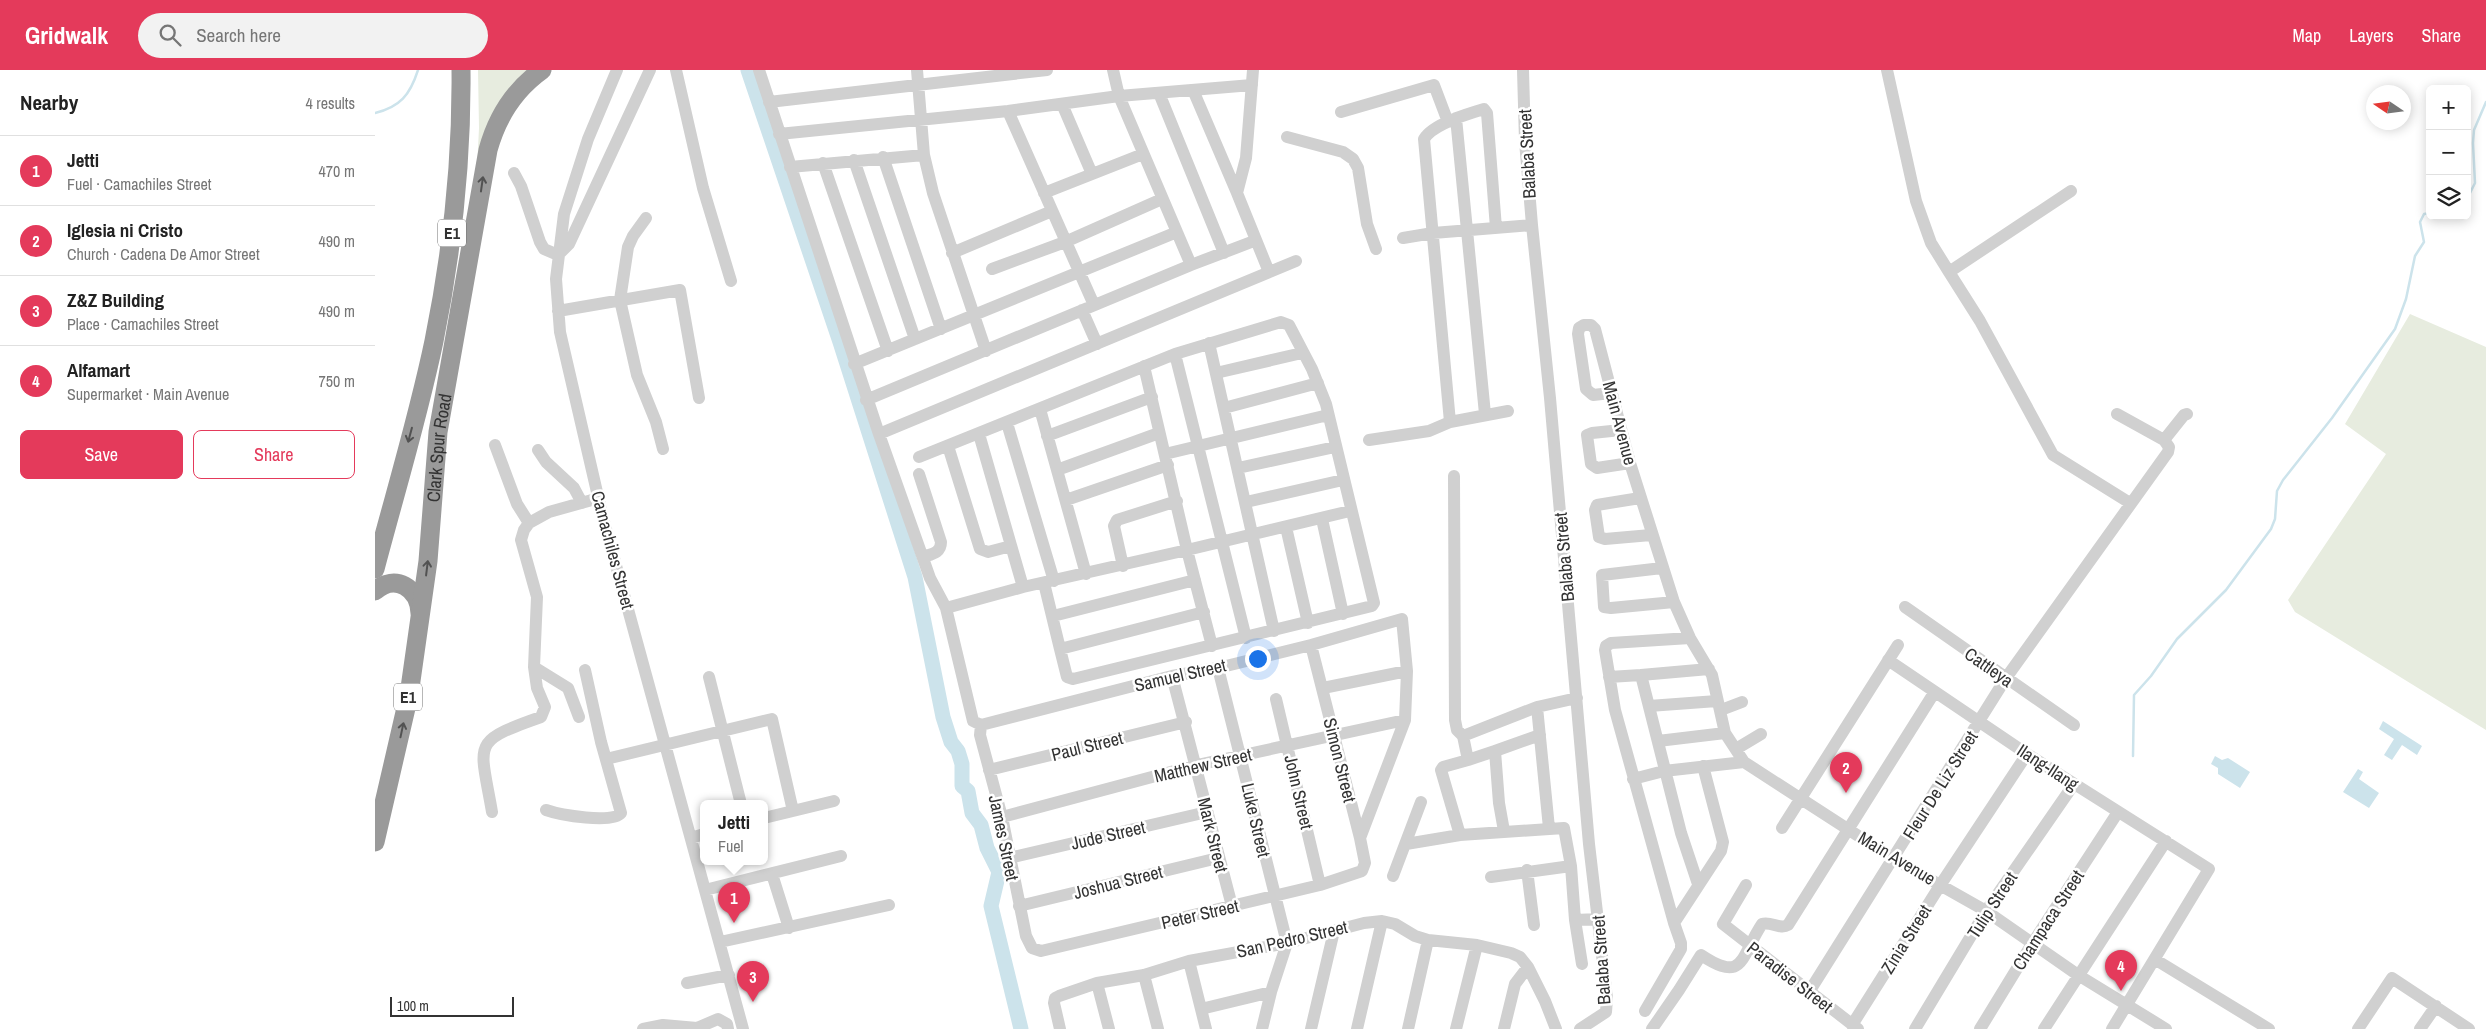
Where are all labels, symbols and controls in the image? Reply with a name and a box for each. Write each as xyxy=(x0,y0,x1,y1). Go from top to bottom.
search box xyxy=(138,13,488,58)
text: Gridwalk xyxy=(25,19,108,51)
icon: search xyxy=(156,21,184,49)
text: Search here xyxy=(196,22,281,48)
text: Map xyxy=(2293,23,2321,48)
text: Layers xyxy=(2349,23,2394,48)
text: Share xyxy=(2422,23,2461,48)
north arrow xyxy=(2366,85,2411,130)
map controls xyxy=(2426,85,2471,220)
button: + xyxy=(2426,85,2471,130)
text: Nearby xyxy=(20,88,78,117)
text: 4 results xyxy=(305,92,355,114)
street label: Balaba Street xyxy=(1512,109,1542,199)
button: − xyxy=(2426,130,2471,175)
text: Jetti xyxy=(67,147,99,173)
text: 1 xyxy=(32,160,40,182)
text: 470 m xyxy=(319,160,355,182)
text: Fuel · Camachiles Street xyxy=(67,173,211,195)
button: layers xyxy=(2426,175,2471,220)
one-way arrow xyxy=(477,177,487,193)
text: Iglesia ni Cristo xyxy=(67,217,183,243)
road number: E1 xyxy=(438,220,466,247)
text: 2 xyxy=(32,230,40,252)
text: 490 m xyxy=(319,230,355,252)
text: Church · Cadena De Amor Street xyxy=(67,243,260,265)
text: Z&Z Building xyxy=(67,287,164,313)
text: 3 xyxy=(32,300,40,322)
text: 490 m xyxy=(319,300,355,322)
text: Place · Camachiles Street xyxy=(67,313,219,335)
text: Alfamart xyxy=(67,357,130,383)
text: 4 xyxy=(32,370,40,392)
text: 750 m xyxy=(319,370,355,392)
street label: Main Avenue xyxy=(1597,378,1643,468)
text: Supermarket · Main Avenue xyxy=(67,383,229,405)
street label: Clark Spur Road xyxy=(420,391,457,503)
one-way arrow xyxy=(405,426,414,442)
button: Save xyxy=(20,430,183,479)
button: Share xyxy=(193,430,355,479)
street label: Camachiles Street xyxy=(585,488,641,612)
street label: Balaba Street xyxy=(1548,511,1580,603)
one-way arrow xyxy=(422,560,432,576)
street label: Cattleya xyxy=(1960,641,2018,693)
your location xyxy=(1245,646,1271,672)
street label: Samuel Street xyxy=(1132,652,1228,698)
road number: E1 xyxy=(394,684,422,710)
street label: Simon Street xyxy=(1317,715,1363,805)
one-way arrow xyxy=(397,722,407,738)
street label: Paul Street xyxy=(1049,725,1125,767)
street label: Fleur De Liz Street xyxy=(1897,726,1983,844)
street label: Ilang-Ilang xyxy=(2012,738,2084,797)
street label: Matthew Street xyxy=(1152,742,1254,788)
street label: John Street xyxy=(1278,752,1320,832)
pin: 2 xyxy=(1830,752,1862,793)
street label: Luke Street xyxy=(1235,780,1277,860)
street label: James Street xyxy=(983,793,1025,883)
street label: Mark Street xyxy=(1192,795,1234,875)
popup xyxy=(700,800,768,865)
text: Jetti xyxy=(718,809,750,835)
street label: Jude Street xyxy=(1068,814,1148,856)
street label: Main Avenue xyxy=(1854,825,1940,891)
text: Fuel xyxy=(718,835,744,857)
street label: Joshua Street xyxy=(1071,859,1165,905)
street label: Champaca Street xyxy=(2006,865,2090,975)
street label: Tulip Street xyxy=(1961,867,2023,943)
pin: 1 xyxy=(718,882,750,923)
street label: Peter Street xyxy=(1159,893,1241,935)
street label: Zinia Street xyxy=(1875,900,1937,978)
street label: San Pedro Street xyxy=(1234,914,1350,964)
street label: Balaba Street xyxy=(1585,915,1617,1005)
street label: Paradise Street xyxy=(1742,936,1838,1018)
pin: 4 xyxy=(2105,950,2137,991)
pin: 3 xyxy=(737,961,769,1002)
scale bar xyxy=(390,994,514,1017)
text: 100 m xyxy=(397,997,429,1015)

